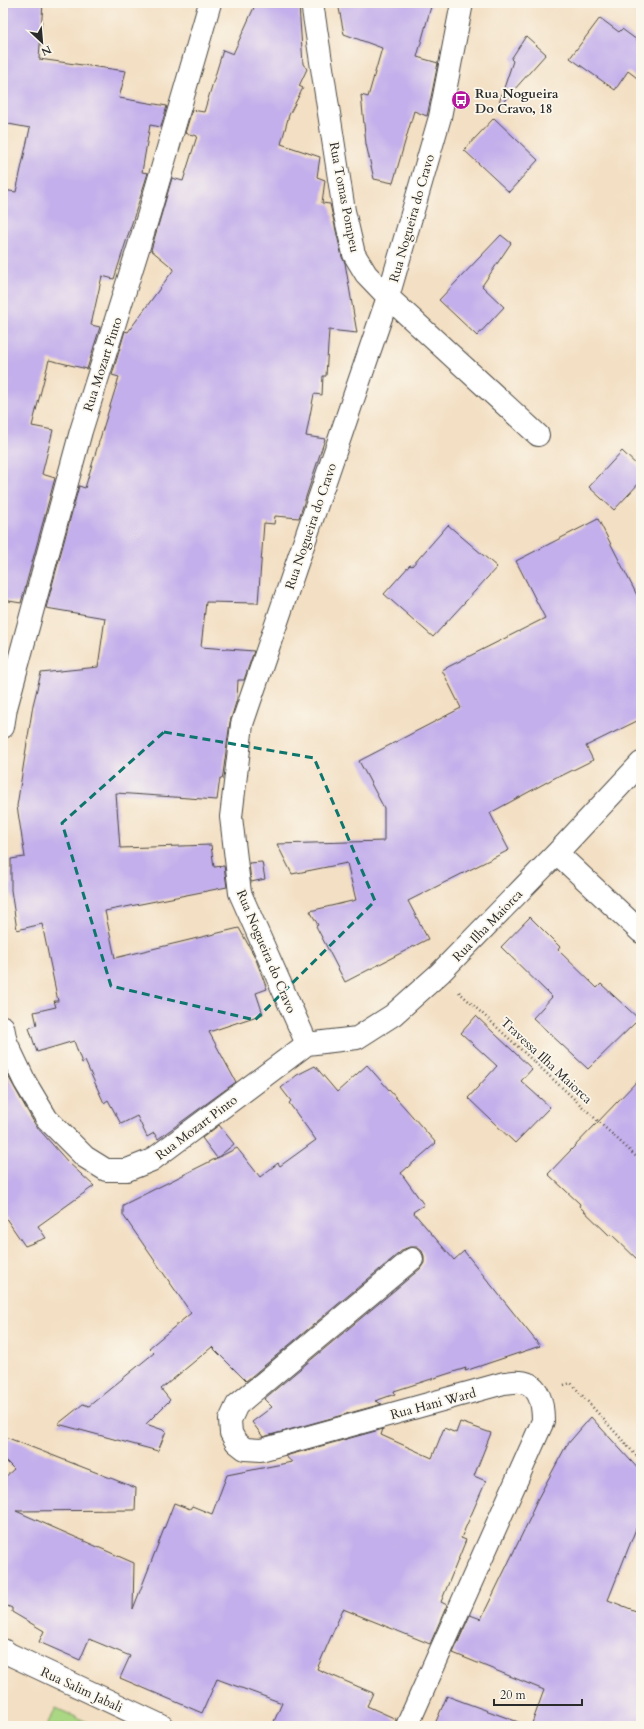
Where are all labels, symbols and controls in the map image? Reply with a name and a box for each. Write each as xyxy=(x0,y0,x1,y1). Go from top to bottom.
north arrow xyxy=(22,22,62,62)
text: N xyxy=(38,42,54,60)
place label: Rua Nogueira Do Cravo, 18 xyxy=(475,85,559,118)
bus stop icon: Rua Nogueira Do Cravo, 18 xyxy=(450,89,472,111)
street label: Rua Tomas Pompeu xyxy=(325,141,364,254)
street label: Rua Nogueira do Cravo xyxy=(385,152,439,284)
street label: Rua Mozart Pinto xyxy=(79,315,127,414)
street label: Rua Nogueira do Cravo xyxy=(281,461,341,592)
street label: Rua Ilha Maiorca xyxy=(449,885,527,966)
street label: Rua Nogueira do Cravo xyxy=(232,887,300,1016)
street label: Travessa Ilha Maiorca xyxy=(497,1014,596,1108)
street label: Rua Mozart Pinto xyxy=(152,1091,241,1165)
street label: Rua Hani Ward xyxy=(388,1384,478,1424)
street label: Rua Salim Jabali xyxy=(38,1663,126,1717)
scale bar xyxy=(494,1681,582,1707)
text: 20 m xyxy=(500,1687,527,1703)

